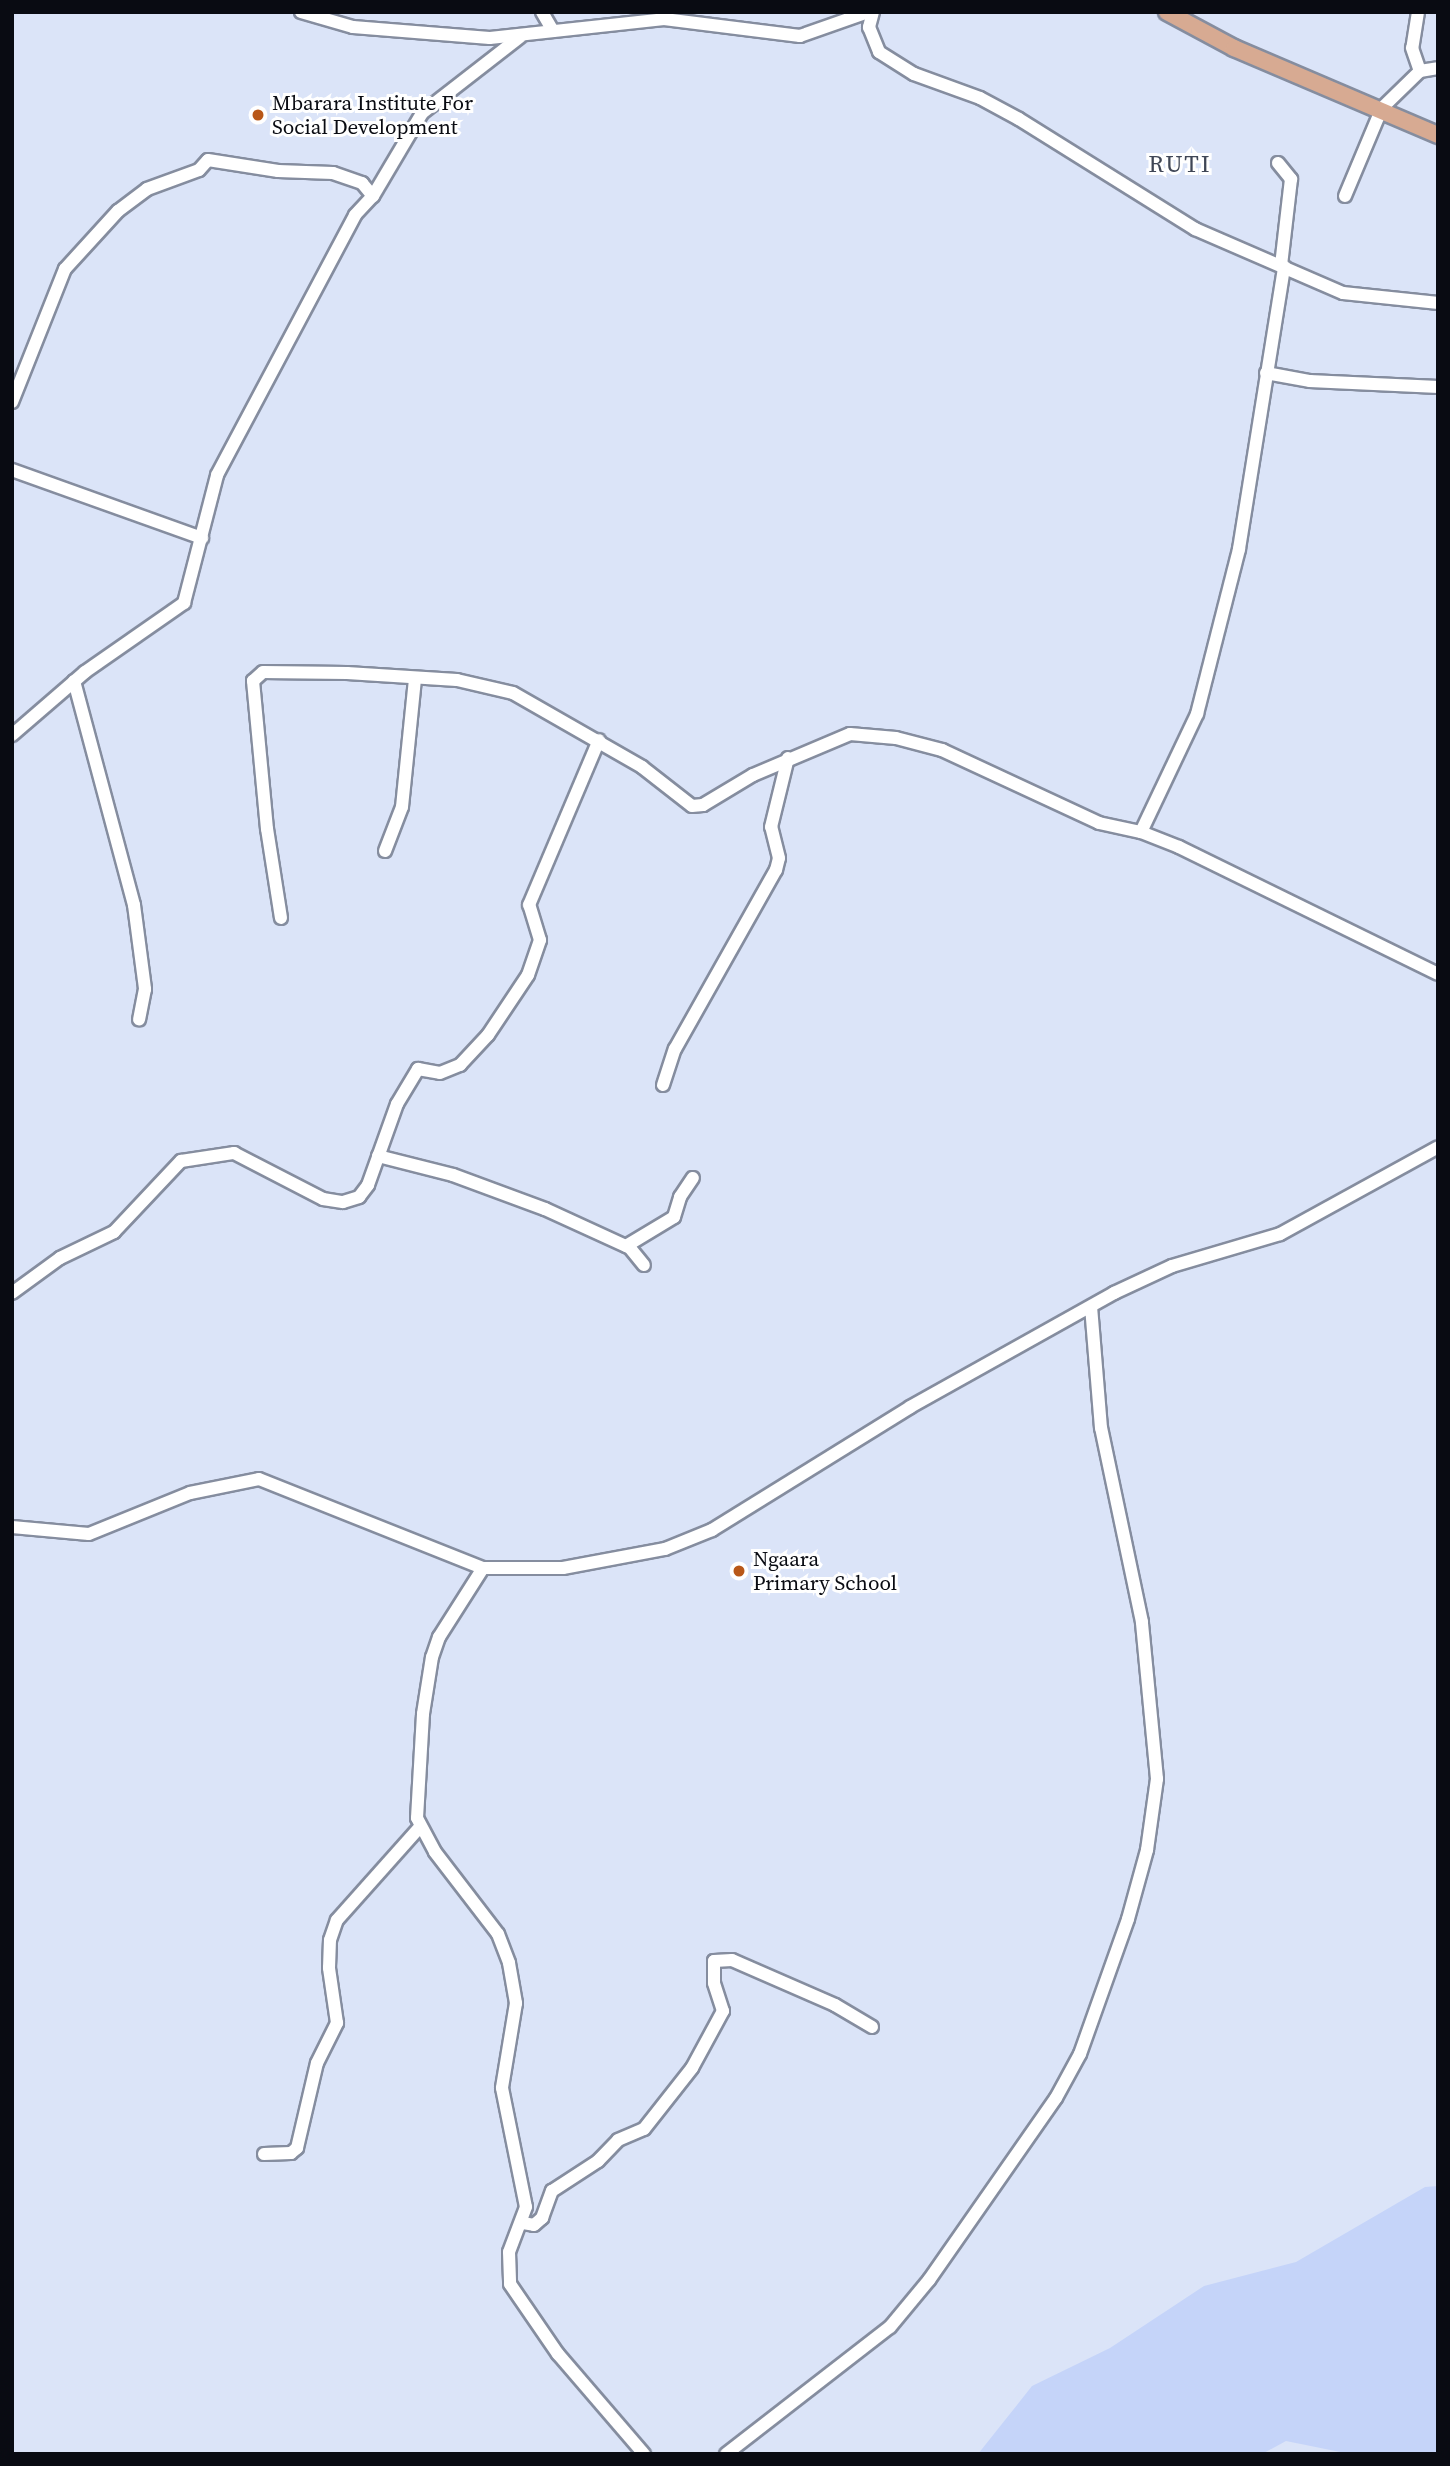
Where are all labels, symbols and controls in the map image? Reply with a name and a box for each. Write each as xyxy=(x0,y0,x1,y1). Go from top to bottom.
place label: Mbarara Institute For Social Development xyxy=(272,90,473,140)
marker: Mbarara Institute For Social Development xyxy=(250,107,266,123)
district label: RUTI xyxy=(1149,150,1211,178)
place label: Ngaara Primary School xyxy=(753,1546,897,1596)
marker: Ngaara Primary School xyxy=(731,1563,747,1579)

